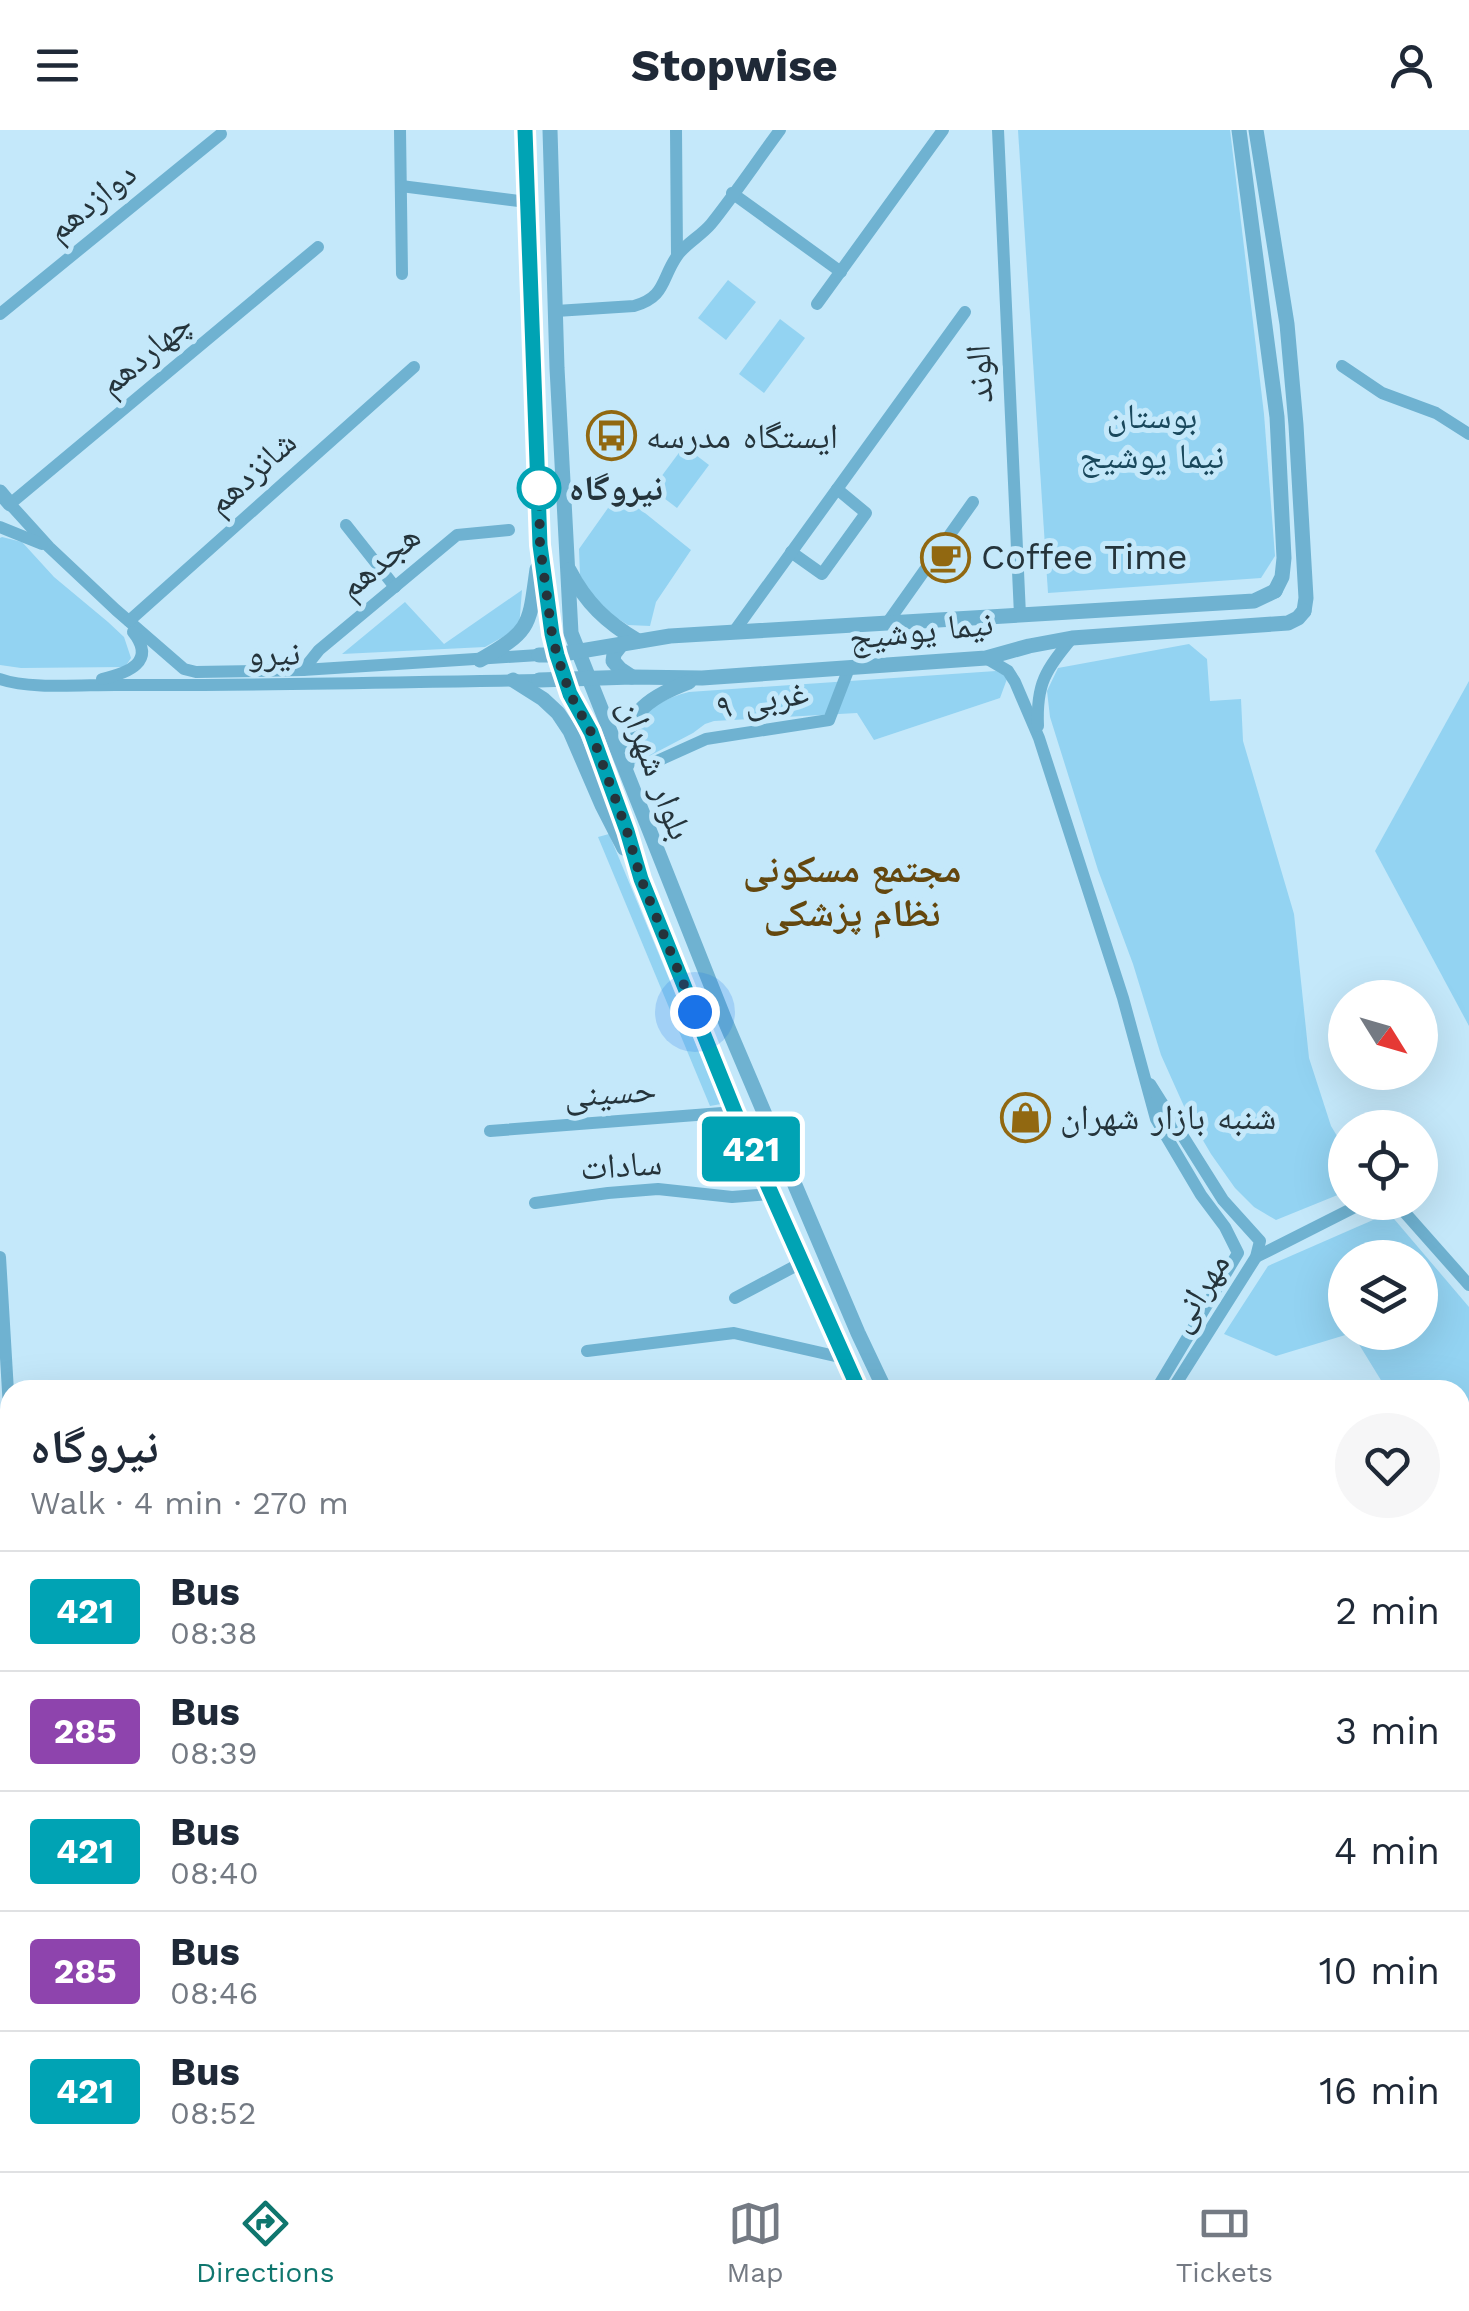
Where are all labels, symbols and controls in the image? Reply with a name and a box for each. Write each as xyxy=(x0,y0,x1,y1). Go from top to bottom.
icon: menu xyxy=(30,38,85,93)
icon: person xyxy=(1384,38,1439,93)
text: Stopwise xyxy=(631,39,838,92)
street label: دوازدهم xyxy=(38,152,146,251)
street label: چهاردهم xyxy=(90,302,201,406)
street label: الوند xyxy=(957,344,1001,404)
park label: بوستان نیما یوشیج xyxy=(1080,395,1224,478)
bus stop icon: ایستگاه مدرسه xyxy=(585,410,637,462)
place label: ایستگاه مدرسه xyxy=(646,415,838,457)
street label: شانزدهم xyxy=(197,421,306,525)
marker: نیروگاه xyxy=(518,467,560,509)
place label: نیروگاه xyxy=(569,467,663,509)
street label: هجدهم xyxy=(330,515,430,609)
cafe icon: Coffee Time xyxy=(920,531,972,583)
place label: Coffee Time xyxy=(981,536,1188,578)
street label: نیما یوشیج xyxy=(847,602,995,659)
street label: نیرو xyxy=(247,632,301,674)
street label: ۹ غربی xyxy=(712,670,812,728)
street label: بلوار شهران xyxy=(610,693,702,845)
district label: مجتمع مسکونی نظام پزشکی xyxy=(743,847,961,939)
north arrow xyxy=(1328,980,1438,1090)
map controls xyxy=(1328,980,1438,1350)
your location xyxy=(670,987,720,1037)
street label: حسینی xyxy=(562,1068,658,1116)
shop icon: شنبه بازار شهران xyxy=(999,1091,1051,1143)
place label: شنبه بازار شهران xyxy=(1060,1096,1276,1138)
button: locate xyxy=(1328,1110,1438,1220)
line badge: 421 xyxy=(694,1116,808,1182)
text: 421 xyxy=(722,1128,780,1170)
street label: سادات xyxy=(579,1141,663,1189)
button: layers xyxy=(1328,1240,1438,1350)
street label: مهرانی xyxy=(1158,1245,1238,1339)
button: heart xyxy=(1335,1413,1440,1518)
text: نیروگاه xyxy=(30,1418,159,1475)
text: Walk · 4 min · 270 m xyxy=(30,1484,349,1522)
text: Bus xyxy=(170,1570,240,1614)
text: 2 min xyxy=(1335,1589,1440,1633)
text: 421 xyxy=(56,1590,114,1632)
text: 08:38 xyxy=(170,1614,257,1652)
text: Bus xyxy=(170,1690,240,1734)
text: 3 min xyxy=(1335,1709,1440,1753)
text: 285 xyxy=(53,1710,117,1752)
text: 08:39 xyxy=(170,1734,258,1772)
text: Bus xyxy=(170,1810,240,1854)
text: 4 min xyxy=(1334,1829,1440,1873)
text: 421 xyxy=(56,1830,114,1872)
text: 08:40 xyxy=(170,1854,259,1892)
text: Bus xyxy=(170,1930,240,1974)
text: 10 min xyxy=(1319,1949,1440,1993)
text: 285 xyxy=(53,1950,117,1992)
text: 08:46 xyxy=(170,1974,258,2012)
text: Bus xyxy=(170,2050,240,2094)
text: 16 min xyxy=(1319,2069,1440,2113)
text: 421 xyxy=(56,2070,114,2112)
text: 08:52 xyxy=(170,2094,256,2132)
tab: Directions xyxy=(196,2196,334,2289)
tab: Map xyxy=(727,2196,784,2289)
tab: Tickets xyxy=(1176,2196,1273,2289)

